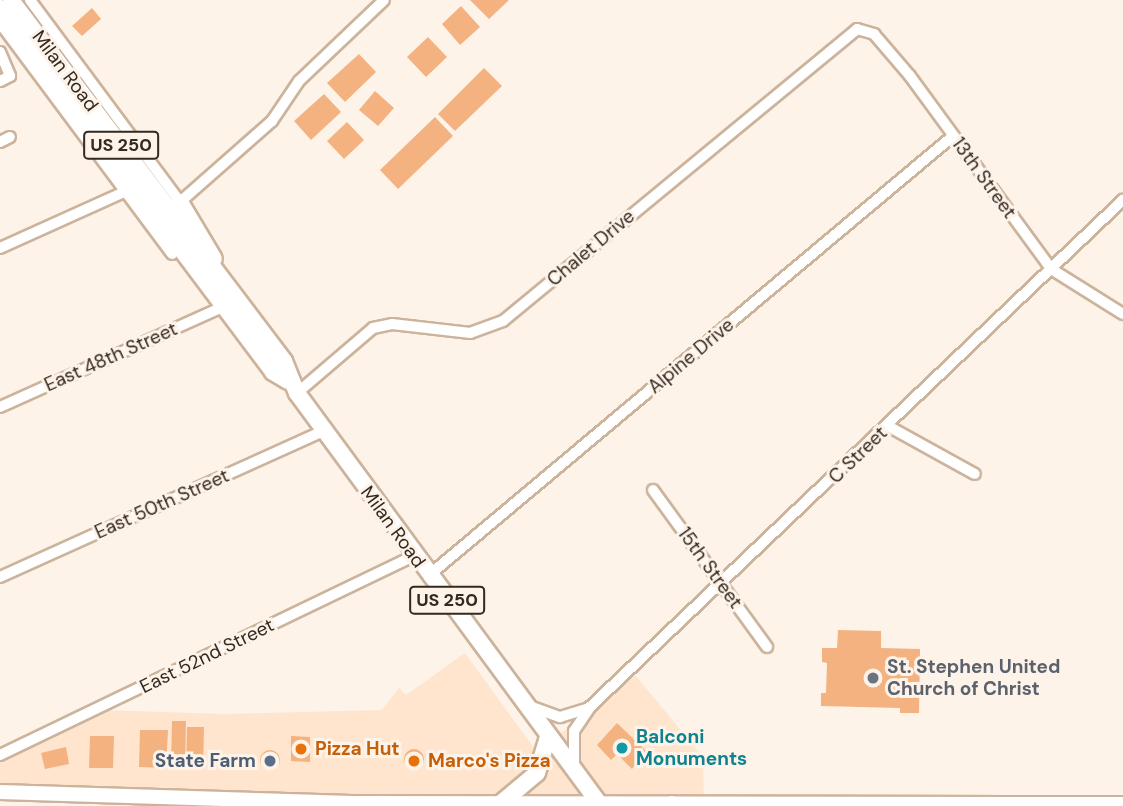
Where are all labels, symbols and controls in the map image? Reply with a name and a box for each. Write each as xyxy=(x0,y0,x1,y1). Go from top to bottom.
street label: Milan Road xyxy=(27,26,103,116)
road number: US 250 xyxy=(82,130,160,160)
street label: 13th Street xyxy=(947,133,1021,223)
street label: Chalet Drive xyxy=(543,205,639,291)
street label: Alpine Drive xyxy=(643,314,739,398)
street label: East 48th Street xyxy=(41,317,181,397)
street label: C Street xyxy=(824,422,892,488)
street label: East 50th Street xyxy=(91,464,233,544)
street label: Milan Road xyxy=(356,482,430,572)
street label: 15th Street xyxy=(673,523,747,613)
road number: US 250 xyxy=(408,586,486,614)
street label: East 52nd Street xyxy=(136,614,278,698)
place label: St. Stephen United Church of Christ xyxy=(887,656,1060,700)
marker: St. Stephen United Church of Christ xyxy=(865,670,881,686)
place label: Balconi Monuments xyxy=(636,726,747,770)
place label: Pizza Hut xyxy=(315,738,400,760)
marker: Balconi Monuments xyxy=(614,740,630,756)
marker: Pizza Hut xyxy=(293,741,309,757)
place label: State Farm xyxy=(155,750,256,772)
place label: Marco's Pizza xyxy=(428,750,551,772)
marker: State Farm xyxy=(262,753,278,769)
marker: Marco's Pizza xyxy=(406,753,422,769)

